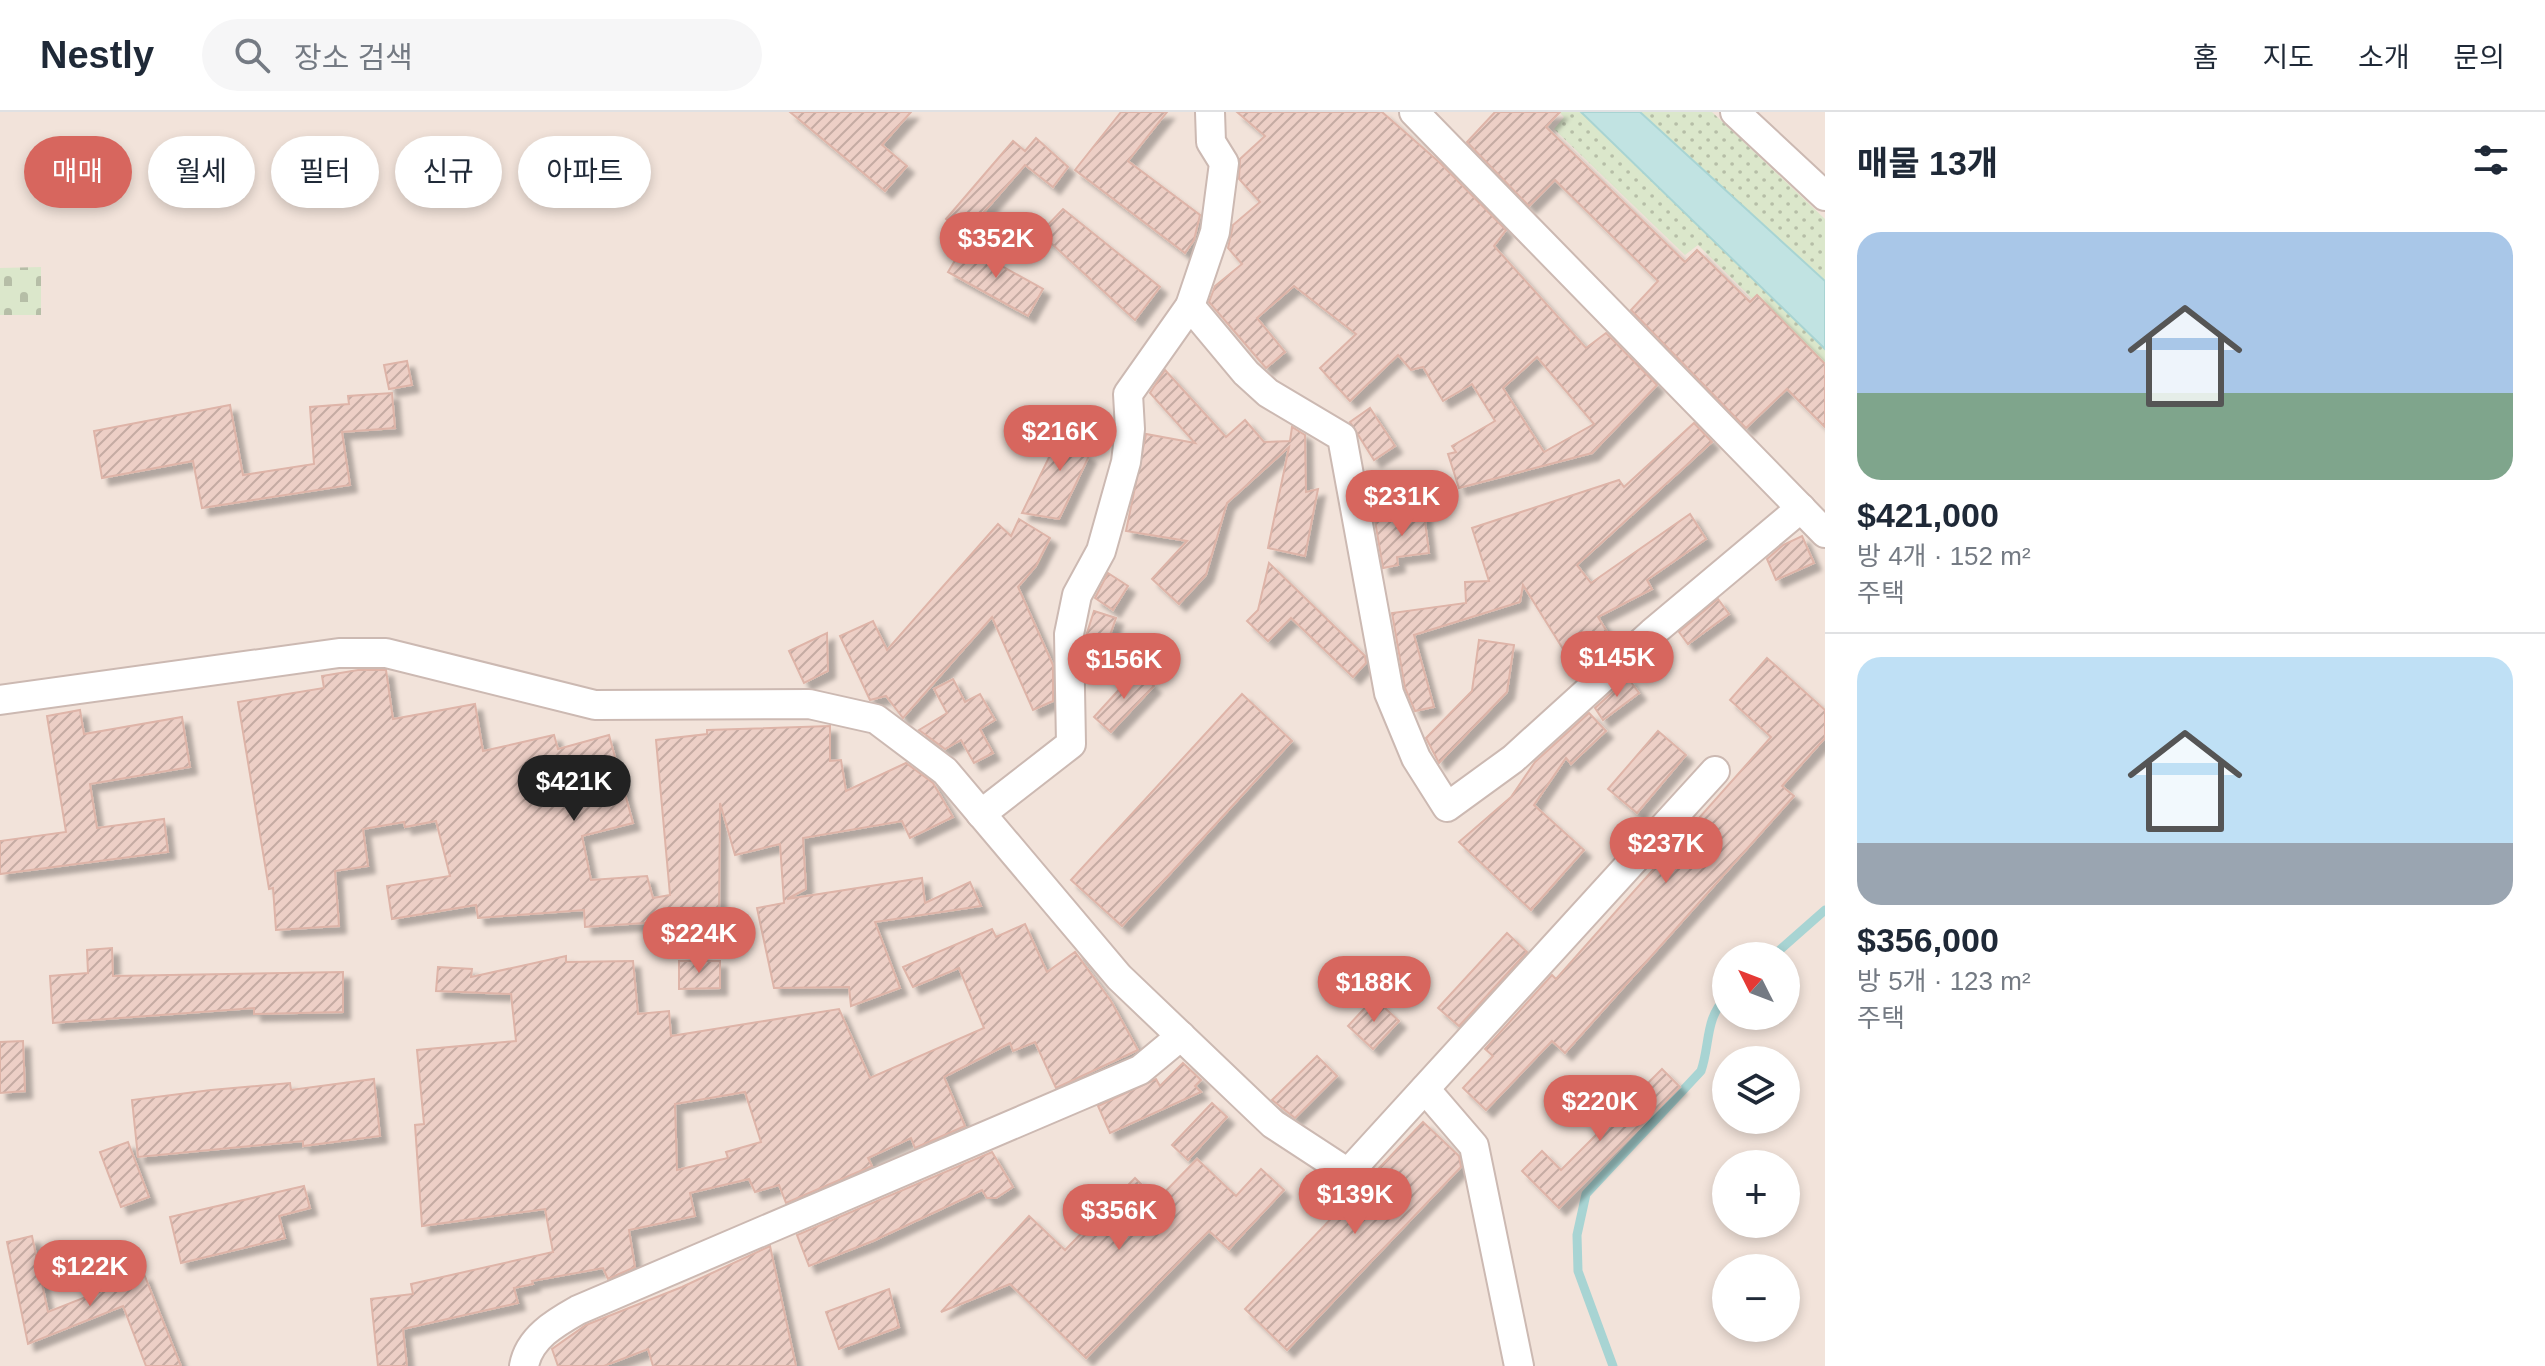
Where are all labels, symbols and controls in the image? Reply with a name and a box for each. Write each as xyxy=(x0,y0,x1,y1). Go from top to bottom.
search box xyxy=(202,19,762,91)
icon: search xyxy=(230,33,274,77)
text: Nestly xyxy=(40,34,154,76)
text: 장소 검색 xyxy=(294,41,413,74)
text: 홈 xyxy=(2193,42,2218,73)
text: 지도 xyxy=(2262,42,2314,73)
text: 소개 xyxy=(2358,42,2409,73)
text: 문의 xyxy=(2453,42,2505,73)
chip: 매매 xyxy=(24,136,132,208)
chip: 월세 xyxy=(148,136,255,208)
chip: 필터 xyxy=(271,136,379,208)
chip: 신규 xyxy=(395,136,502,208)
chip: 아파트 xyxy=(518,136,651,208)
icon: filters xyxy=(2469,138,2513,182)
text: 매물 13개 xyxy=(1857,144,1998,182)
pin: $352K xyxy=(940,212,1052,280)
text: $352K xyxy=(958,223,1034,253)
icon: home xyxy=(2113,284,2257,428)
pin: $216K xyxy=(1004,405,1116,473)
text: $216K xyxy=(1022,416,1098,446)
pin: $231K xyxy=(1346,470,1458,538)
text: $231K xyxy=(1364,481,1440,511)
text: $421,000 xyxy=(1857,496,1999,534)
text: 방 4개 · 152 m² xyxy=(1857,541,2031,571)
text: 주택 xyxy=(1857,578,1905,608)
pin: $145K xyxy=(1561,631,1673,699)
pin: $156K xyxy=(1068,633,1180,701)
text: $145K xyxy=(1579,642,1655,672)
text: $156K xyxy=(1086,644,1162,674)
icon: home xyxy=(2113,709,2257,853)
pin: $421K xyxy=(518,755,630,823)
text: $421K xyxy=(536,766,612,796)
pin: $237K xyxy=(1610,817,1722,885)
text: $237K xyxy=(1628,828,1704,858)
pin: $224K xyxy=(643,907,755,975)
text: $224K xyxy=(661,918,737,948)
text: $356,000 xyxy=(1857,921,1999,959)
north arrow xyxy=(1712,942,1800,1030)
map controls xyxy=(1712,942,1800,1342)
pin: $188K xyxy=(1318,956,1430,1024)
text: 방 5개 · 123 m² xyxy=(1857,966,2031,996)
text: $188K xyxy=(1336,967,1412,997)
text: 주택 xyxy=(1857,1003,1905,1033)
button: layers xyxy=(1712,1046,1800,1134)
pin: $220K xyxy=(1544,1075,1656,1143)
text: $220K xyxy=(1562,1086,1638,1116)
button: + xyxy=(1712,1150,1800,1238)
pin: $139K xyxy=(1299,1168,1411,1236)
text: $139K xyxy=(1317,1179,1393,1209)
pin: $356K xyxy=(1063,1184,1175,1252)
text: $356K xyxy=(1081,1195,1157,1225)
pin: $122K xyxy=(34,1240,146,1308)
text: $122K xyxy=(52,1251,128,1281)
button: − xyxy=(1712,1254,1800,1342)

